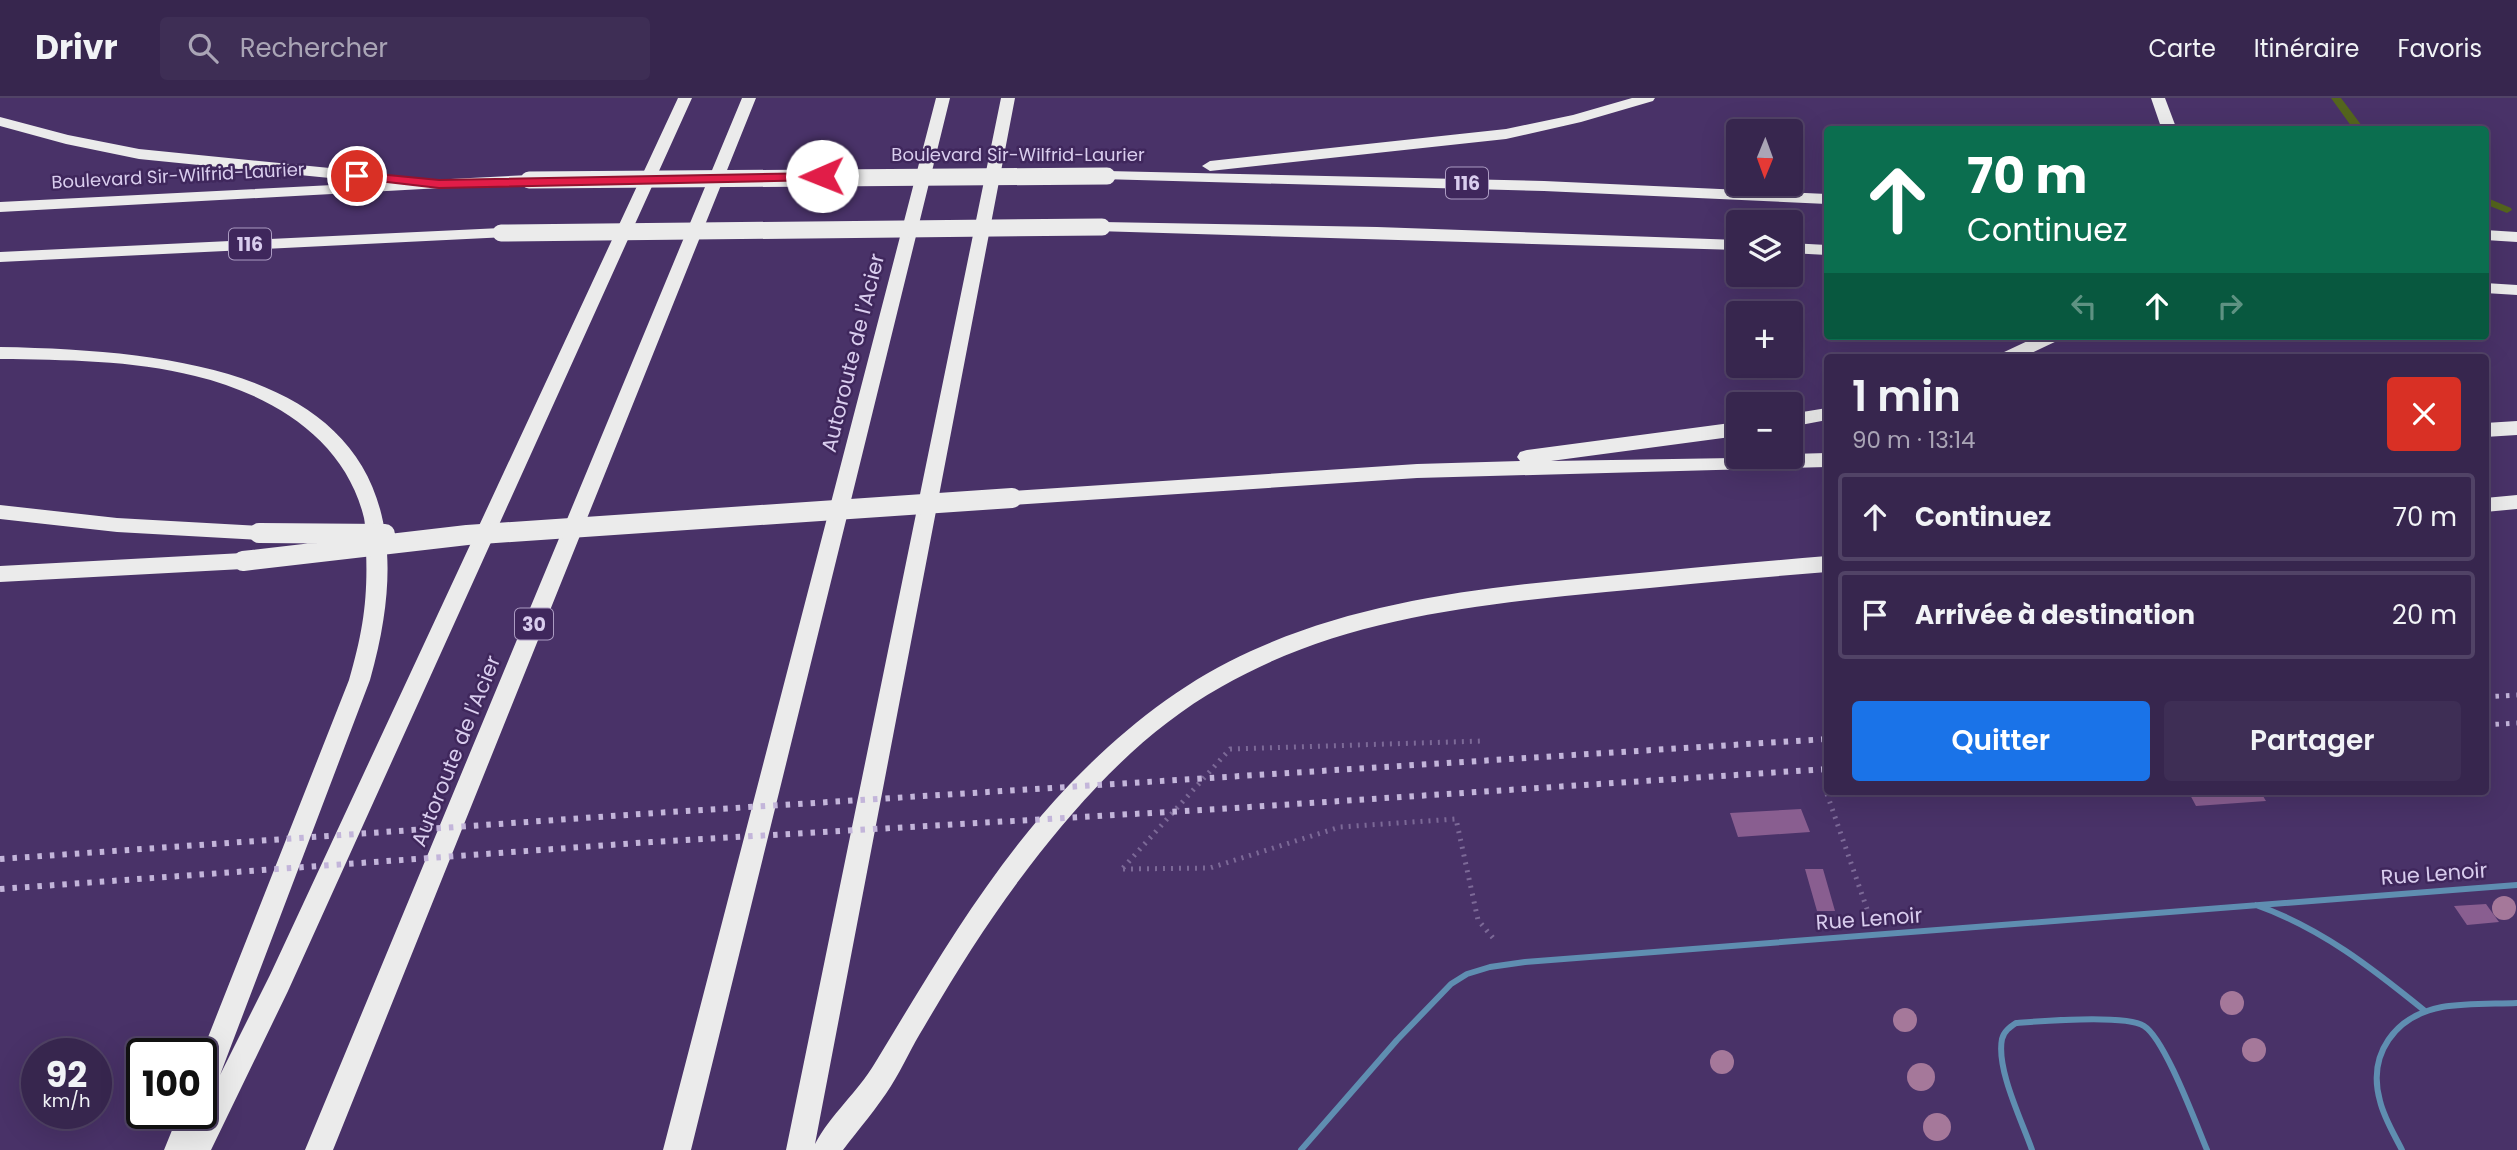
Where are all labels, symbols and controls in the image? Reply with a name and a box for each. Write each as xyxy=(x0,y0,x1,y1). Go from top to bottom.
search box xyxy=(160,17,650,80)
text: Drivr xyxy=(35,24,118,71)
icon: search xyxy=(184,29,222,67)
text: Rechercher xyxy=(240,30,388,66)
text: Carte xyxy=(2148,32,2216,65)
text: Itinéraire xyxy=(2254,32,2359,65)
text: Favoris xyxy=(2397,32,2482,65)
north arrow xyxy=(1726,119,1802,196)
map controls xyxy=(1726,119,1803,469)
position arrow xyxy=(785,139,859,213)
street label: Boulevard Sir-Wilfrid-Laurier xyxy=(891,142,1145,167)
text: 70 m xyxy=(1967,142,2087,210)
pin xyxy=(327,146,387,206)
icon: ahead xyxy=(1852,154,1943,245)
street label: Boulevard Sir-Wilfrid-Laurier xyxy=(51,156,305,195)
icon: arrive xyxy=(338,157,376,195)
road number: 116 xyxy=(1446,167,1488,198)
text: Continuez xyxy=(1967,207,2128,252)
button: layers xyxy=(1726,210,1803,287)
road number: 116 xyxy=(229,228,271,260)
street label: Autoroute de l'Acier xyxy=(814,250,891,455)
icon: left xyxy=(2065,287,2103,325)
icon: ahead xyxy=(2138,287,2176,325)
icon: right xyxy=(2211,287,2249,325)
button: + xyxy=(1726,301,1803,378)
text: 1 min xyxy=(1852,367,1961,426)
button: close xyxy=(2387,377,2461,451)
button: − xyxy=(1726,392,1803,469)
text: 90 m · 13:14 xyxy=(1852,424,1976,456)
icon: ahead xyxy=(1856,498,1894,536)
text: Continuez xyxy=(1915,499,2051,535)
text: 70 m xyxy=(2393,499,2457,535)
icon: arrive xyxy=(1856,596,1894,634)
text: Arrivée à destination xyxy=(1915,597,2195,633)
text: 20 m xyxy=(2392,597,2457,633)
road number: 30 xyxy=(515,608,553,639)
street label: Autoroute de l'Acier xyxy=(404,651,507,851)
button: Quitter xyxy=(1852,701,2150,781)
button: Partager xyxy=(2164,701,2461,781)
street label: Rue Lenoir xyxy=(2380,855,2488,892)
street label: Rue Lenoir xyxy=(1815,900,1923,937)
speed limit sign: 100 xyxy=(126,1038,217,1129)
text: 92 xyxy=(46,1050,87,1099)
text: km/h xyxy=(43,1088,90,1113)

